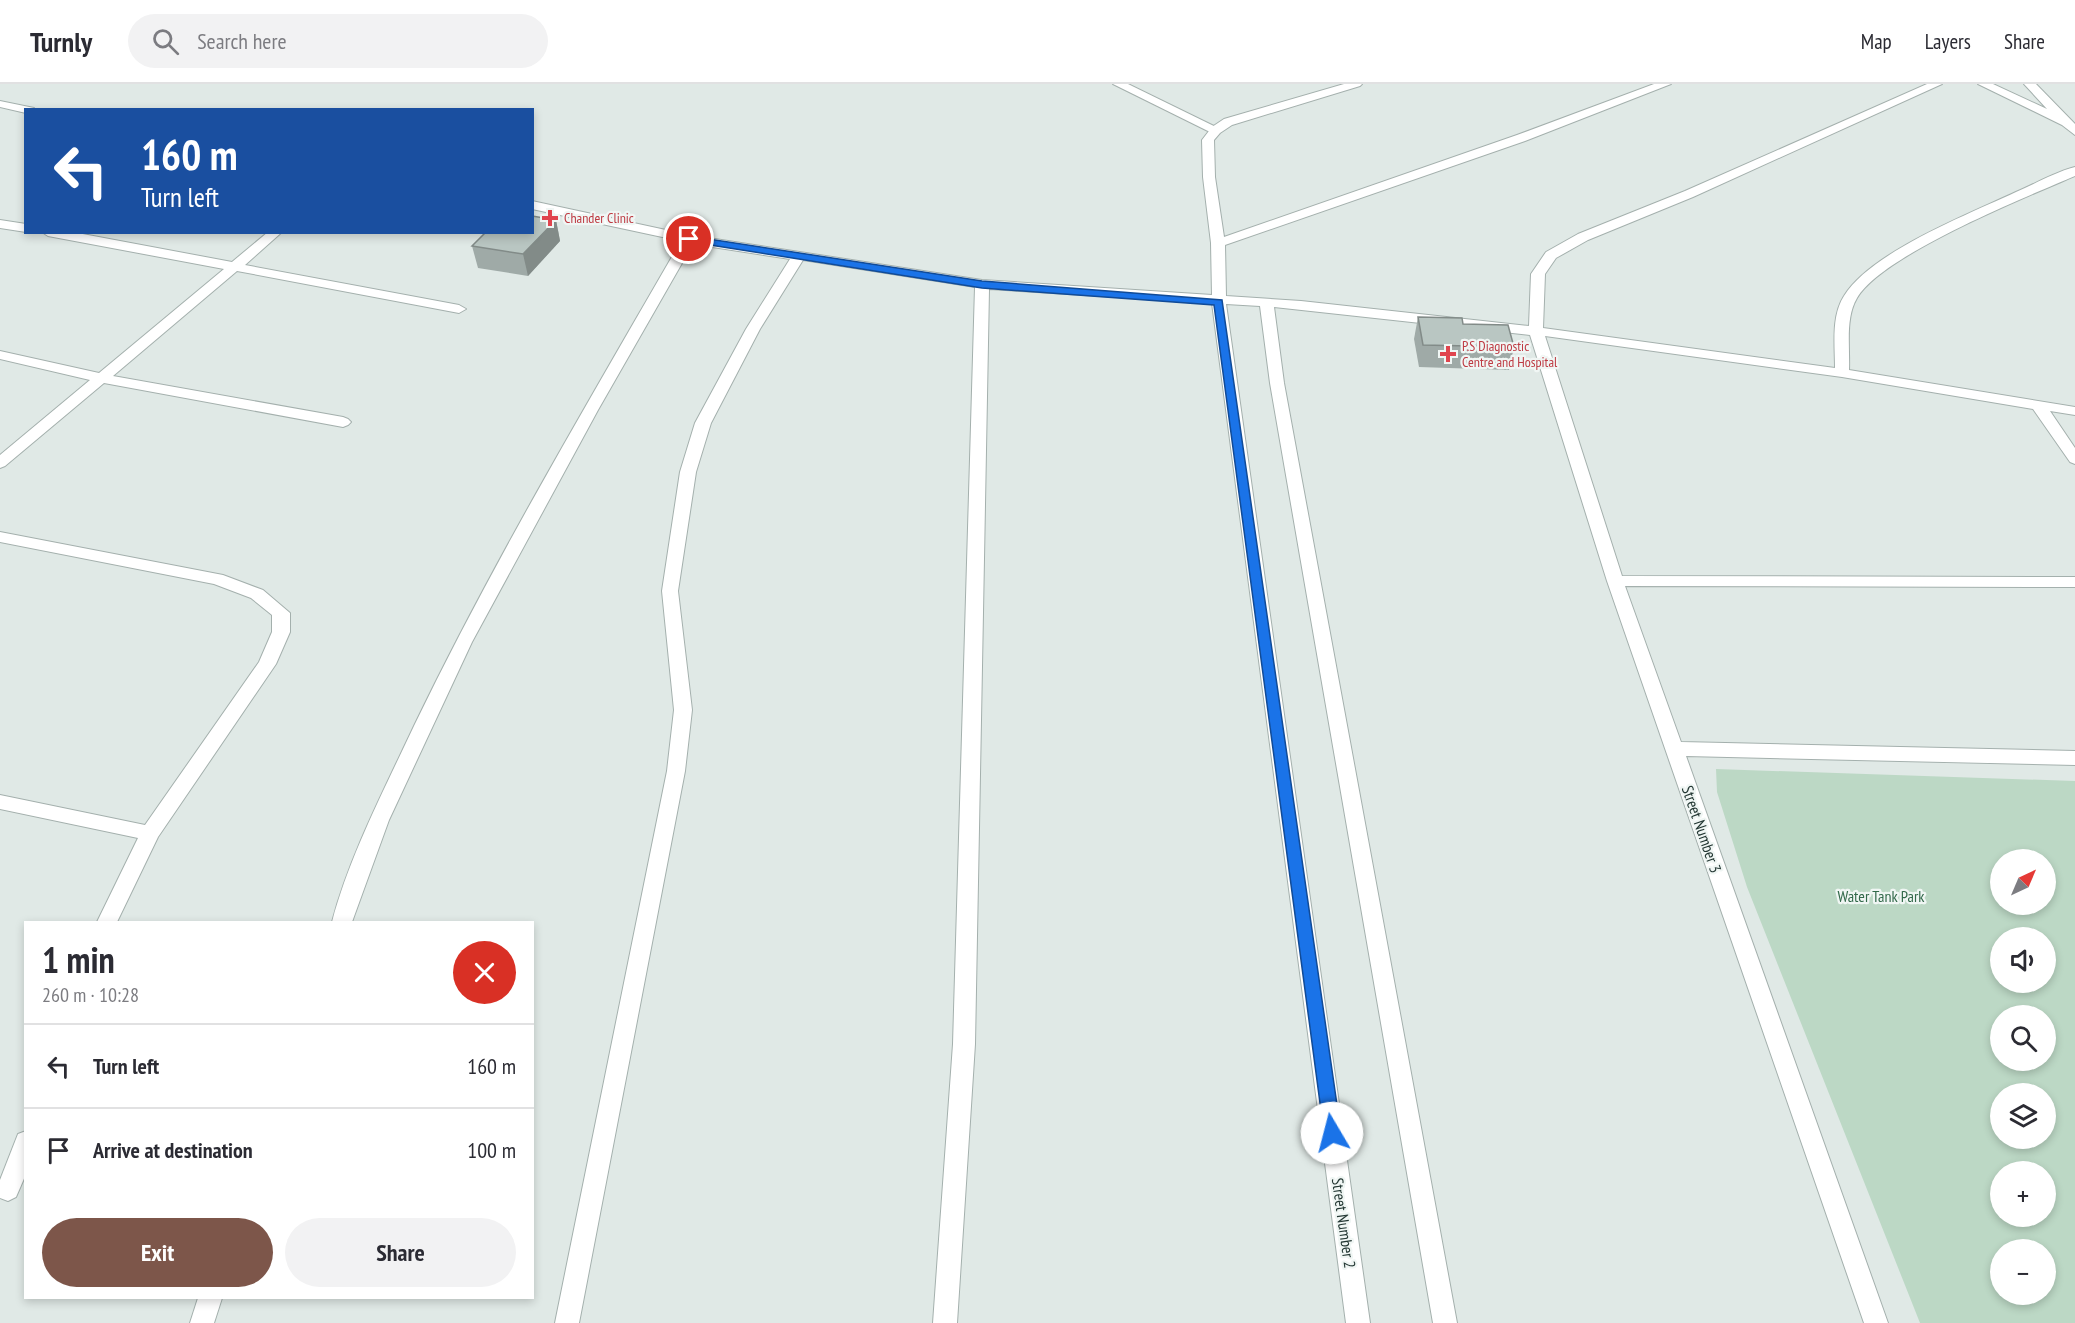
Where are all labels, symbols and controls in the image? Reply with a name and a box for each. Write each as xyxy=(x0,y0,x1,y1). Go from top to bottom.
search box xyxy=(128,14,548,68)
text: Turnly xyxy=(30,23,92,60)
icon: search xyxy=(149,25,182,58)
text: Search here xyxy=(197,27,287,55)
text: Map xyxy=(1861,28,1892,55)
text: Layers xyxy=(1925,28,1971,55)
text: Share xyxy=(2004,28,2045,55)
text: 160 m xyxy=(141,127,238,182)
icon: left xyxy=(42,132,120,210)
text: Turn left xyxy=(141,180,219,214)
marker: Chander Clinic xyxy=(541,209,559,227)
place label: Chander Clinic xyxy=(564,209,634,227)
pin xyxy=(663,213,714,264)
icon: arrive xyxy=(672,222,705,255)
place label: P.S Diagnostic Centre and Hospital xyxy=(1462,337,1558,371)
marker: P.S Diagnostic Centre and Hospital xyxy=(1439,345,1457,363)
street label: Street Number 3 xyxy=(1678,783,1726,875)
north arrow xyxy=(1990,849,2056,915)
map controls xyxy=(1990,849,2056,1305)
park label: Water Tank Park xyxy=(1837,886,1925,906)
button: sound xyxy=(1990,927,2056,993)
text: 1 min xyxy=(42,936,115,983)
button: close xyxy=(453,941,516,1004)
text: 260 m · 10:28 xyxy=(42,982,139,1008)
button: search xyxy=(1990,1005,2056,1071)
icon: left xyxy=(42,1050,75,1083)
text: Turn left xyxy=(93,1052,159,1080)
text: 160 m xyxy=(467,1052,516,1080)
button: layers xyxy=(1990,1083,2056,1149)
position arrow xyxy=(1300,1101,1364,1165)
icon: arrive xyxy=(42,1134,75,1167)
text: Arrive at destination xyxy=(93,1136,253,1164)
text: 100 m xyxy=(467,1136,516,1164)
button: + xyxy=(1990,1161,2056,1227)
street label: Street Number 2 xyxy=(1328,1177,1360,1269)
button: Exit xyxy=(42,1218,273,1287)
button: Share xyxy=(285,1218,516,1287)
button: − xyxy=(1990,1239,2056,1305)

